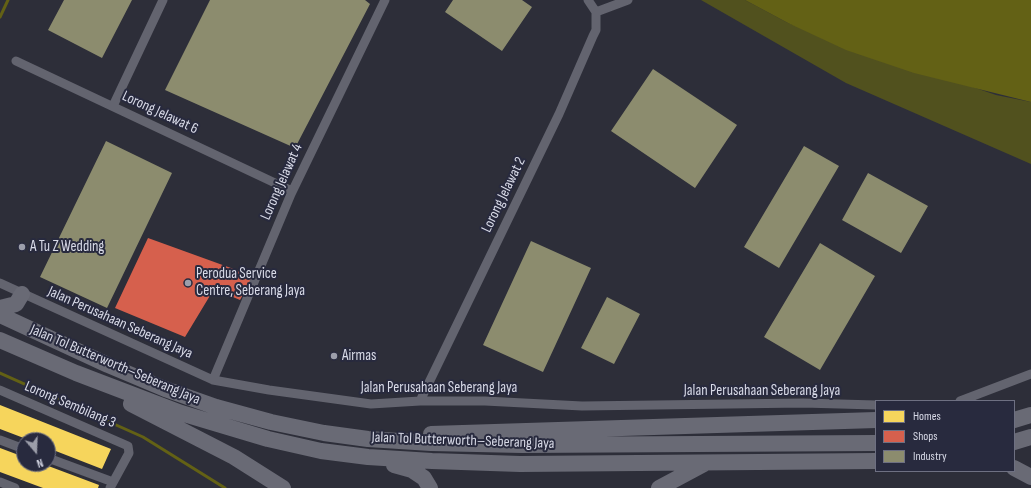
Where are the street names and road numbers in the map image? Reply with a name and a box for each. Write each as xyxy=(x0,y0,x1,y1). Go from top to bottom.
street label: Lorong Jelawat 6 xyxy=(119,88,201,138)
street label: Lorong Jelawat 4 xyxy=(257,141,307,223)
street label: Lorong Jelawat 2 xyxy=(478,154,530,236)
street label: Jalan Perusahaan Seberang Jaya xyxy=(45,283,195,363)
street label: Jalan Tol Butterworth–Seberang Jaya xyxy=(27,321,203,409)
street label: Lorong Sembilang 3 xyxy=(22,378,118,432)
street label: Jalan Perusahaan Seberang Jaya xyxy=(361,379,517,397)
street label: Jalan Perusahaan Seberang Jaya xyxy=(684,382,840,400)
street label: Jalan Tol Butterworth–Seberang Jaya xyxy=(371,429,555,453)

